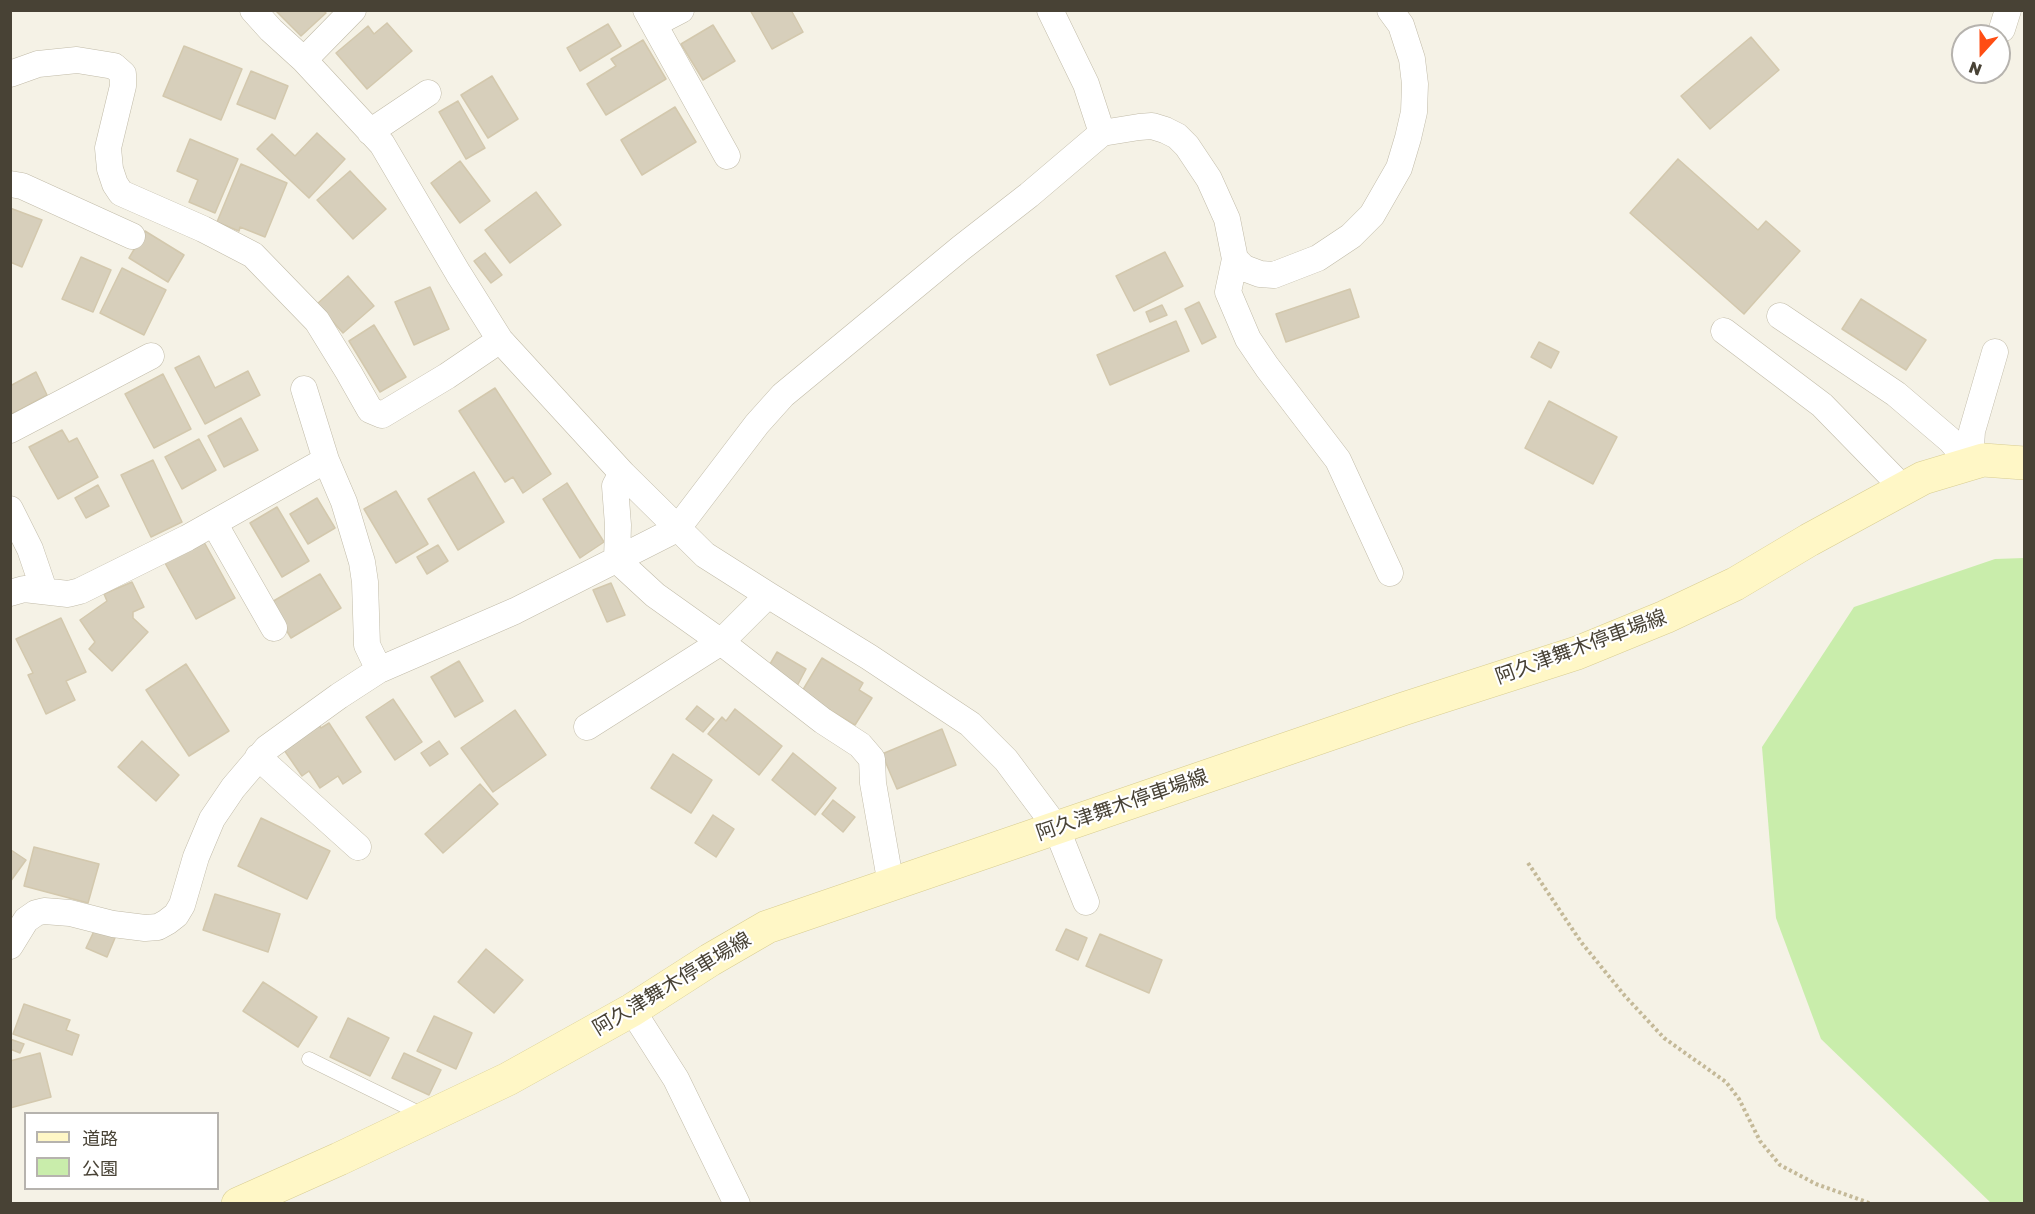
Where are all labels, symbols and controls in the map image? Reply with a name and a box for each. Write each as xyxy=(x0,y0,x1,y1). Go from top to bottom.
north arrow xyxy=(1951,24,2011,84)
text: N xyxy=(1966,57,1985,80)
street label: 阿久津舞木停車場線 xyxy=(1492,605,1670,689)
street label: 阿久津舞木停車場線 xyxy=(1033,764,1211,846)
street label: 阿久津舞木停車場線 xyxy=(589,927,755,1041)
legend xyxy=(24,1112,219,1190)
text: 道路 xyxy=(82,1127,118,1149)
text: 公園 xyxy=(82,1157,118,1179)

